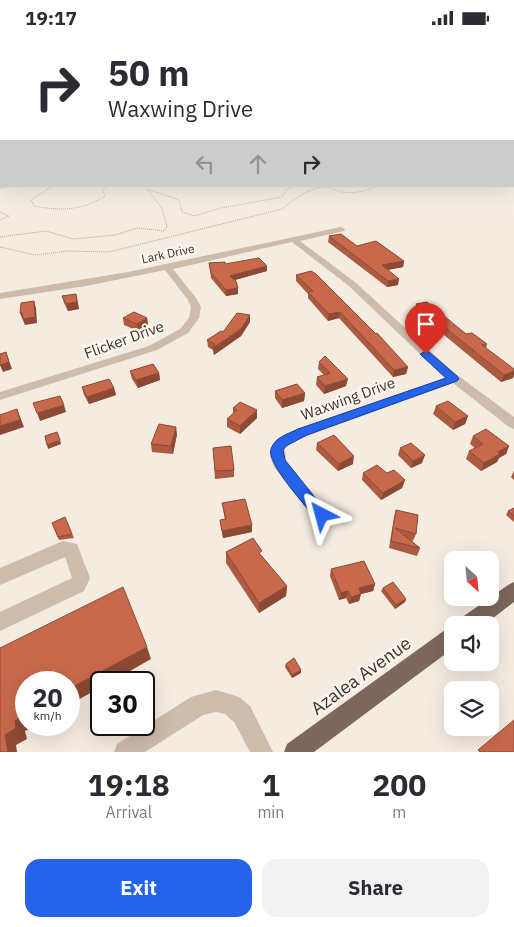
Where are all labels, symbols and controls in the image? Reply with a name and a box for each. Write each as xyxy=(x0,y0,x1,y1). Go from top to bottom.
text: 19:17 xyxy=(25,6,77,30)
text: 50 m xyxy=(108,50,190,96)
icon: right xyxy=(25,55,90,120)
text: Waxwing Drive xyxy=(108,94,253,123)
icon: left xyxy=(191,150,219,178)
icon: ahead xyxy=(244,150,272,178)
icon: right xyxy=(297,150,325,178)
street label: Lark Drive xyxy=(140,240,196,266)
pin xyxy=(405,303,447,354)
icon: arrive xyxy=(412,310,440,338)
street label: Flicker Drive xyxy=(81,316,166,363)
street label: Waxwing Drive xyxy=(298,373,398,424)
position arrow xyxy=(295,488,347,540)
north arrow xyxy=(444,551,499,606)
map controls xyxy=(444,551,499,736)
button: sound xyxy=(444,616,499,671)
street label: Azalea Avenue xyxy=(306,631,415,720)
speed limit sign: 30 xyxy=(90,671,155,736)
text: 20 xyxy=(32,681,63,714)
button: layers xyxy=(444,681,499,736)
text: km/h xyxy=(33,708,62,723)
text: 19:18 xyxy=(88,765,170,804)
text: 1 xyxy=(262,765,280,804)
text: 200 xyxy=(372,765,426,804)
text: Arrival xyxy=(105,802,152,822)
text: min xyxy=(257,802,284,822)
text: m xyxy=(392,802,406,822)
button: Exit xyxy=(25,859,252,917)
button: Share xyxy=(262,859,489,917)

